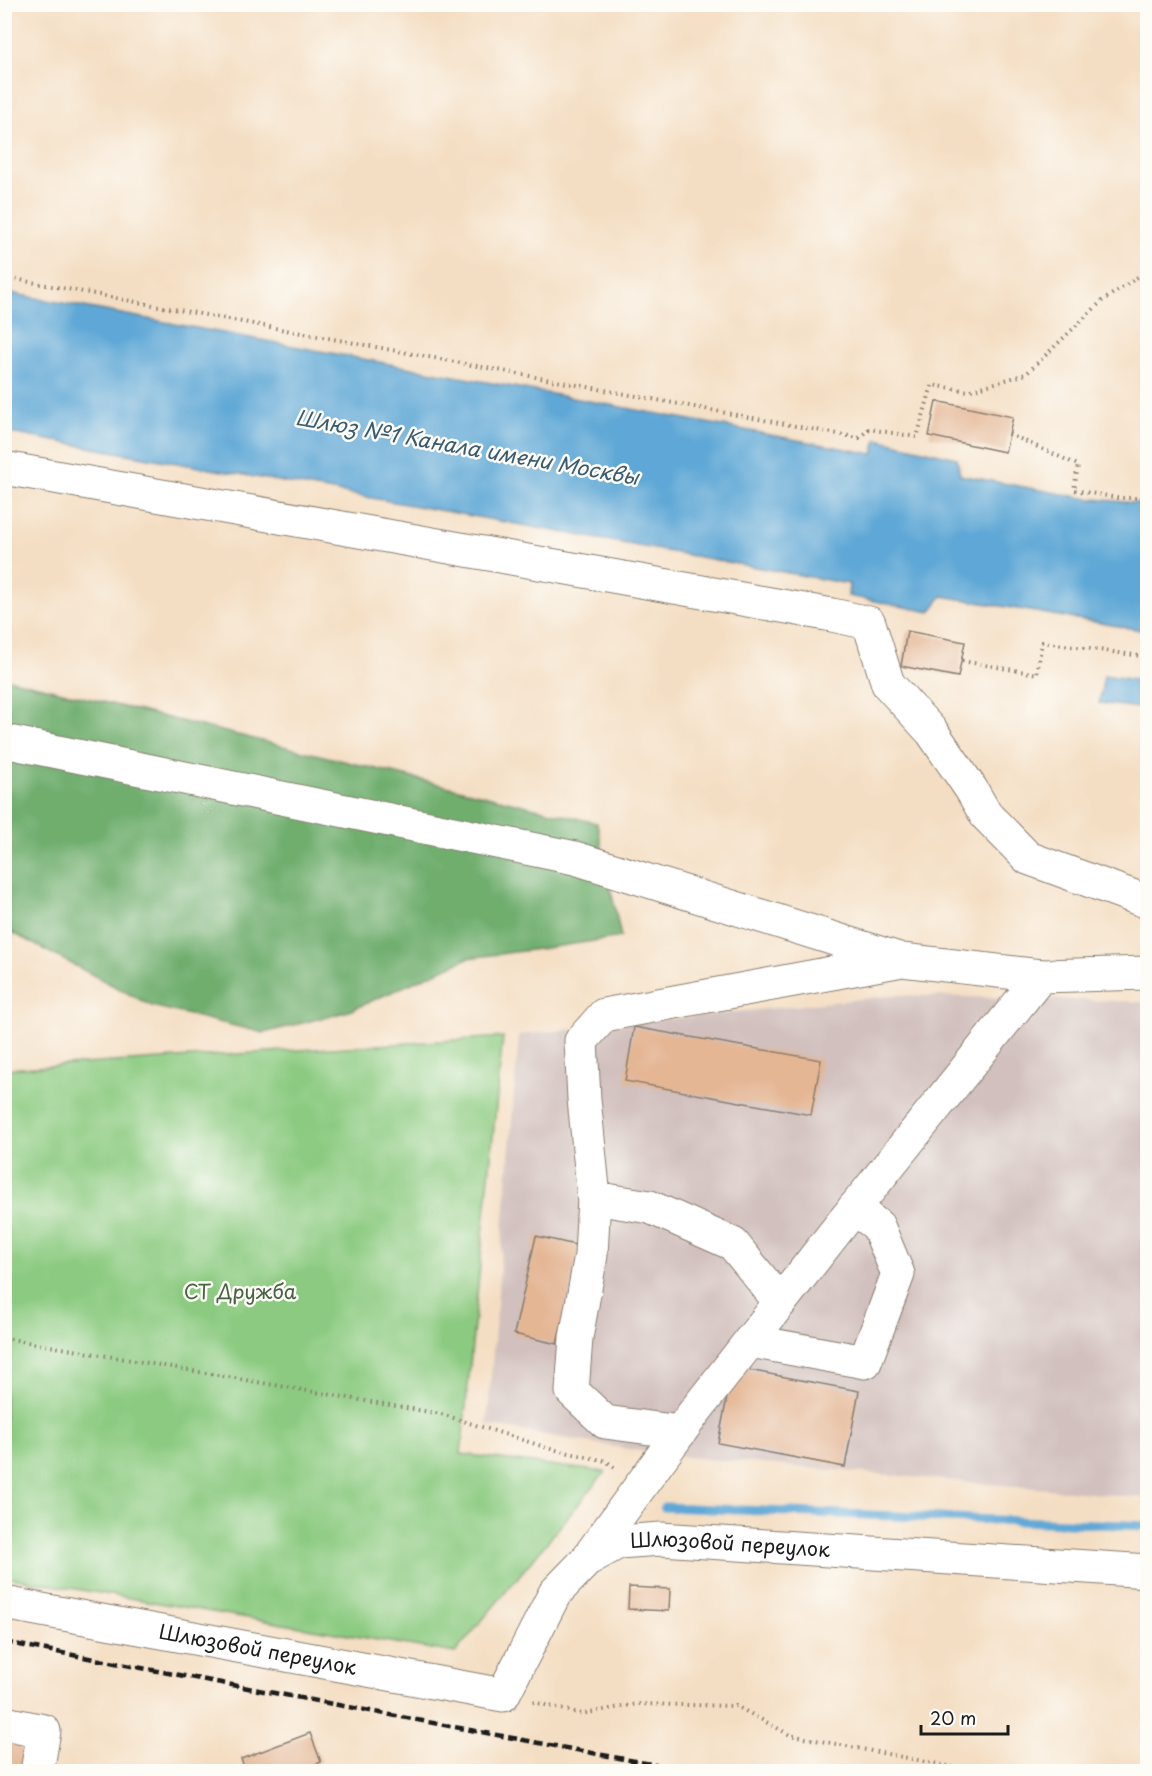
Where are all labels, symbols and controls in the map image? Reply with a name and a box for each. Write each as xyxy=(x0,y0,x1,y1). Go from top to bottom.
water label: Шлюз №1 Канала имени Москвы xyxy=(294,400,643,492)
park label: СТ Дружба xyxy=(184,1276,297,1306)
street label: Шлюзовой переулок xyxy=(629,1523,831,1564)
street label: Шлюзовой переулок xyxy=(157,1616,359,1682)
scale bar xyxy=(921,1698,1008,1736)
text: 20 m xyxy=(930,1704,976,1731)

